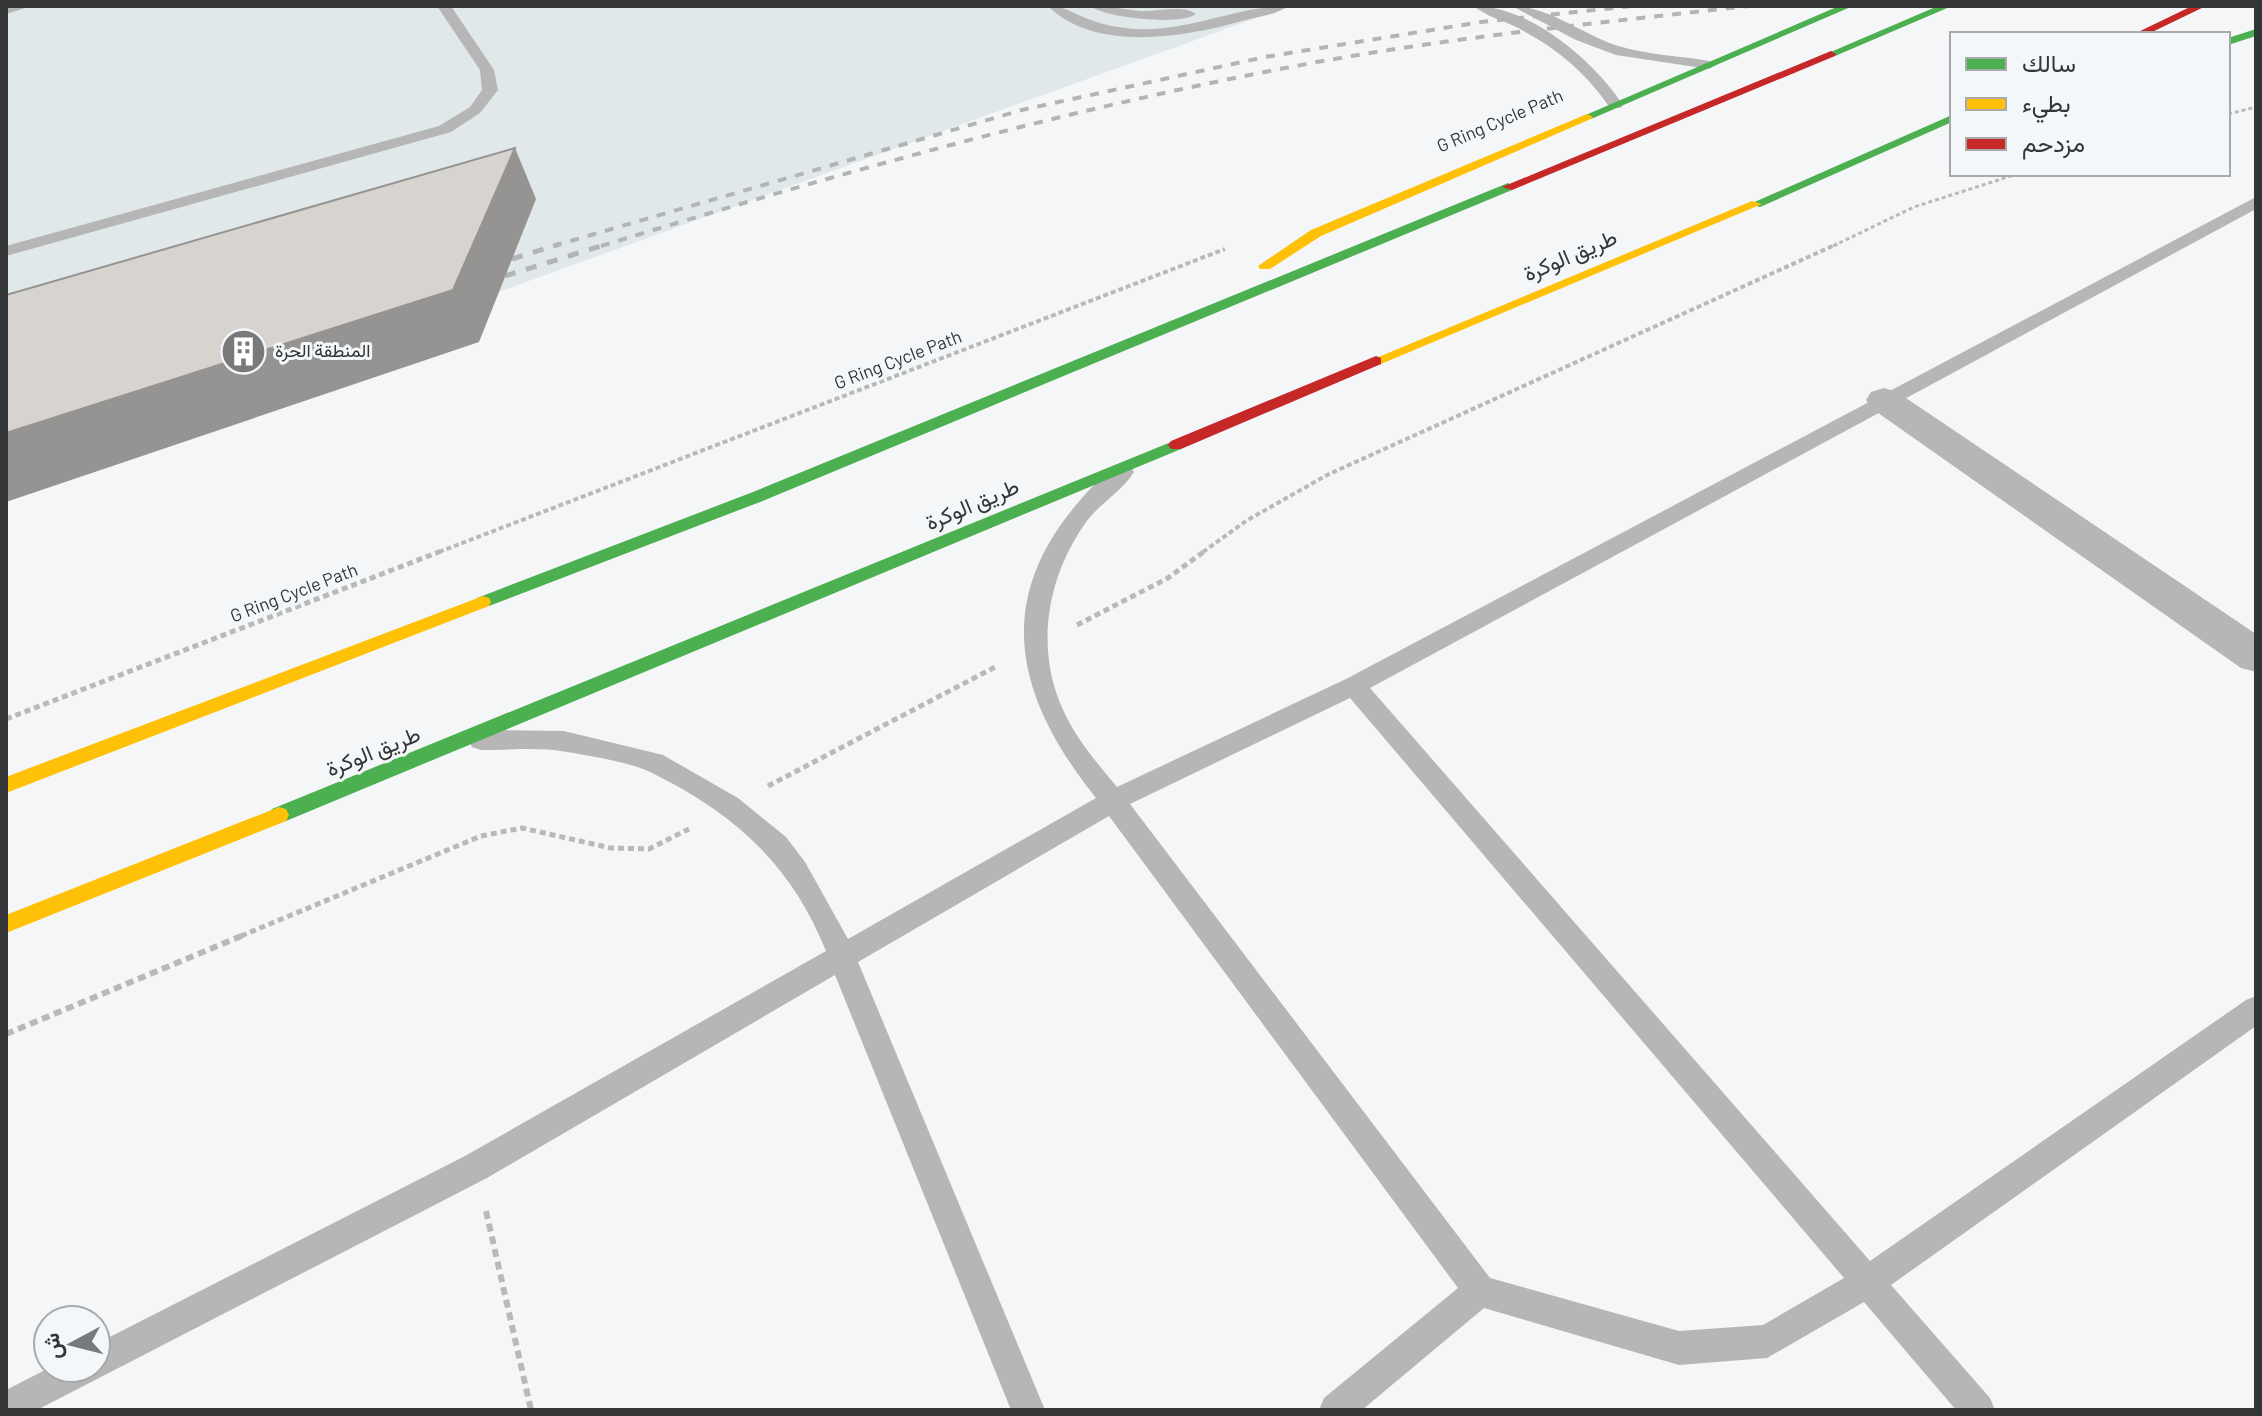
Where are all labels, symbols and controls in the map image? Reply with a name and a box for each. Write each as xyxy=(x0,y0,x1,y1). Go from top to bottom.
legend xyxy=(1950,32,2230,176)
text: سالك xyxy=(2022,48,2076,77)
street label: G Ring Cycle Path xyxy=(1433,84,1566,157)
text: بطيء xyxy=(2022,88,2071,123)
text: مزدحم xyxy=(2022,128,2085,160)
street label: طريق الوكرة xyxy=(1519,223,1621,287)
street label: G Ring Cycle Path xyxy=(831,325,964,393)
building icon: المنطقة الحرة xyxy=(220,327,268,375)
place label: المنطقة الحرة xyxy=(275,339,370,362)
street label: طريق الوكرة xyxy=(921,472,1023,536)
street label: G Ring Cycle Path xyxy=(227,558,360,626)
street label: طريق الوكرة xyxy=(322,719,424,783)
north arrow xyxy=(32,1304,112,1384)
text: ش xyxy=(37,1332,68,1361)

